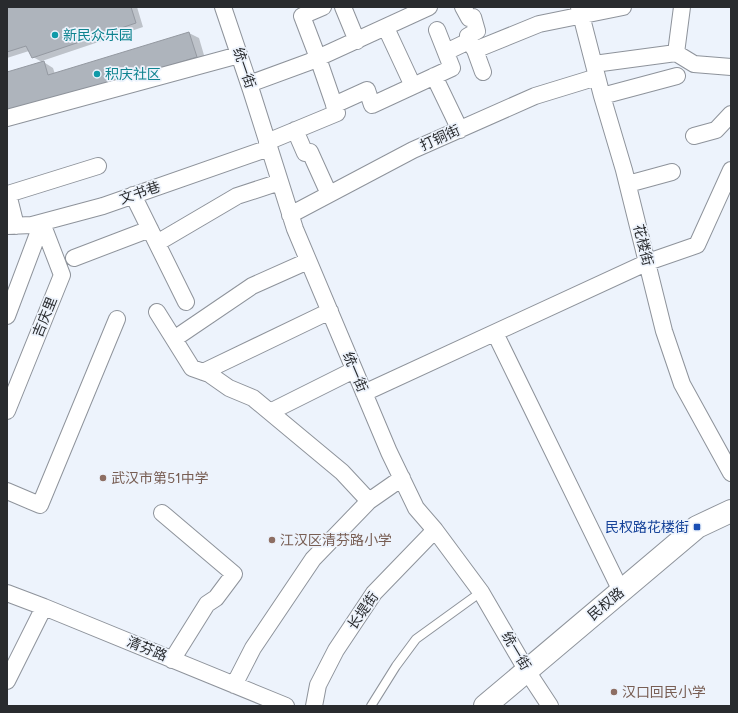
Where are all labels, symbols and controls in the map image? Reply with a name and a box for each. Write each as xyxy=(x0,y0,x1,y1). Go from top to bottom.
place label: 新民众乐园 xyxy=(63,27,133,44)
marker: 新民众乐园 xyxy=(50,30,60,40)
street label: 统一街 xyxy=(229,45,259,91)
place label: 积庆社区 xyxy=(105,66,161,83)
marker: 积庆社区 xyxy=(92,69,102,79)
street label: 打铜街 xyxy=(417,122,463,154)
street label: 文书巷 xyxy=(117,178,163,208)
street label: 花楼街 xyxy=(630,223,656,267)
street label: 吉庆里 xyxy=(29,294,61,340)
street label: 统一街 xyxy=(339,349,371,395)
place label: 武汉市第51中学 xyxy=(111,470,209,487)
marker: 武汉市第51中学 xyxy=(98,473,108,483)
place label: 民权路花楼街 xyxy=(605,519,689,536)
marker: 民权路花楼街 xyxy=(692,522,702,532)
place label: 江汉区清芬路小学 xyxy=(280,532,392,549)
marker: 江汉区清芬路小学 xyxy=(267,535,277,545)
street label: 民权路 xyxy=(584,584,628,624)
street label: 长堤街 xyxy=(344,589,382,633)
street label: 统一街 xyxy=(498,629,534,673)
street label: 清芬路 xyxy=(124,633,170,665)
place label: 汉口回民小学 xyxy=(622,684,706,701)
marker: 汉口回民小学 xyxy=(609,687,619,697)

